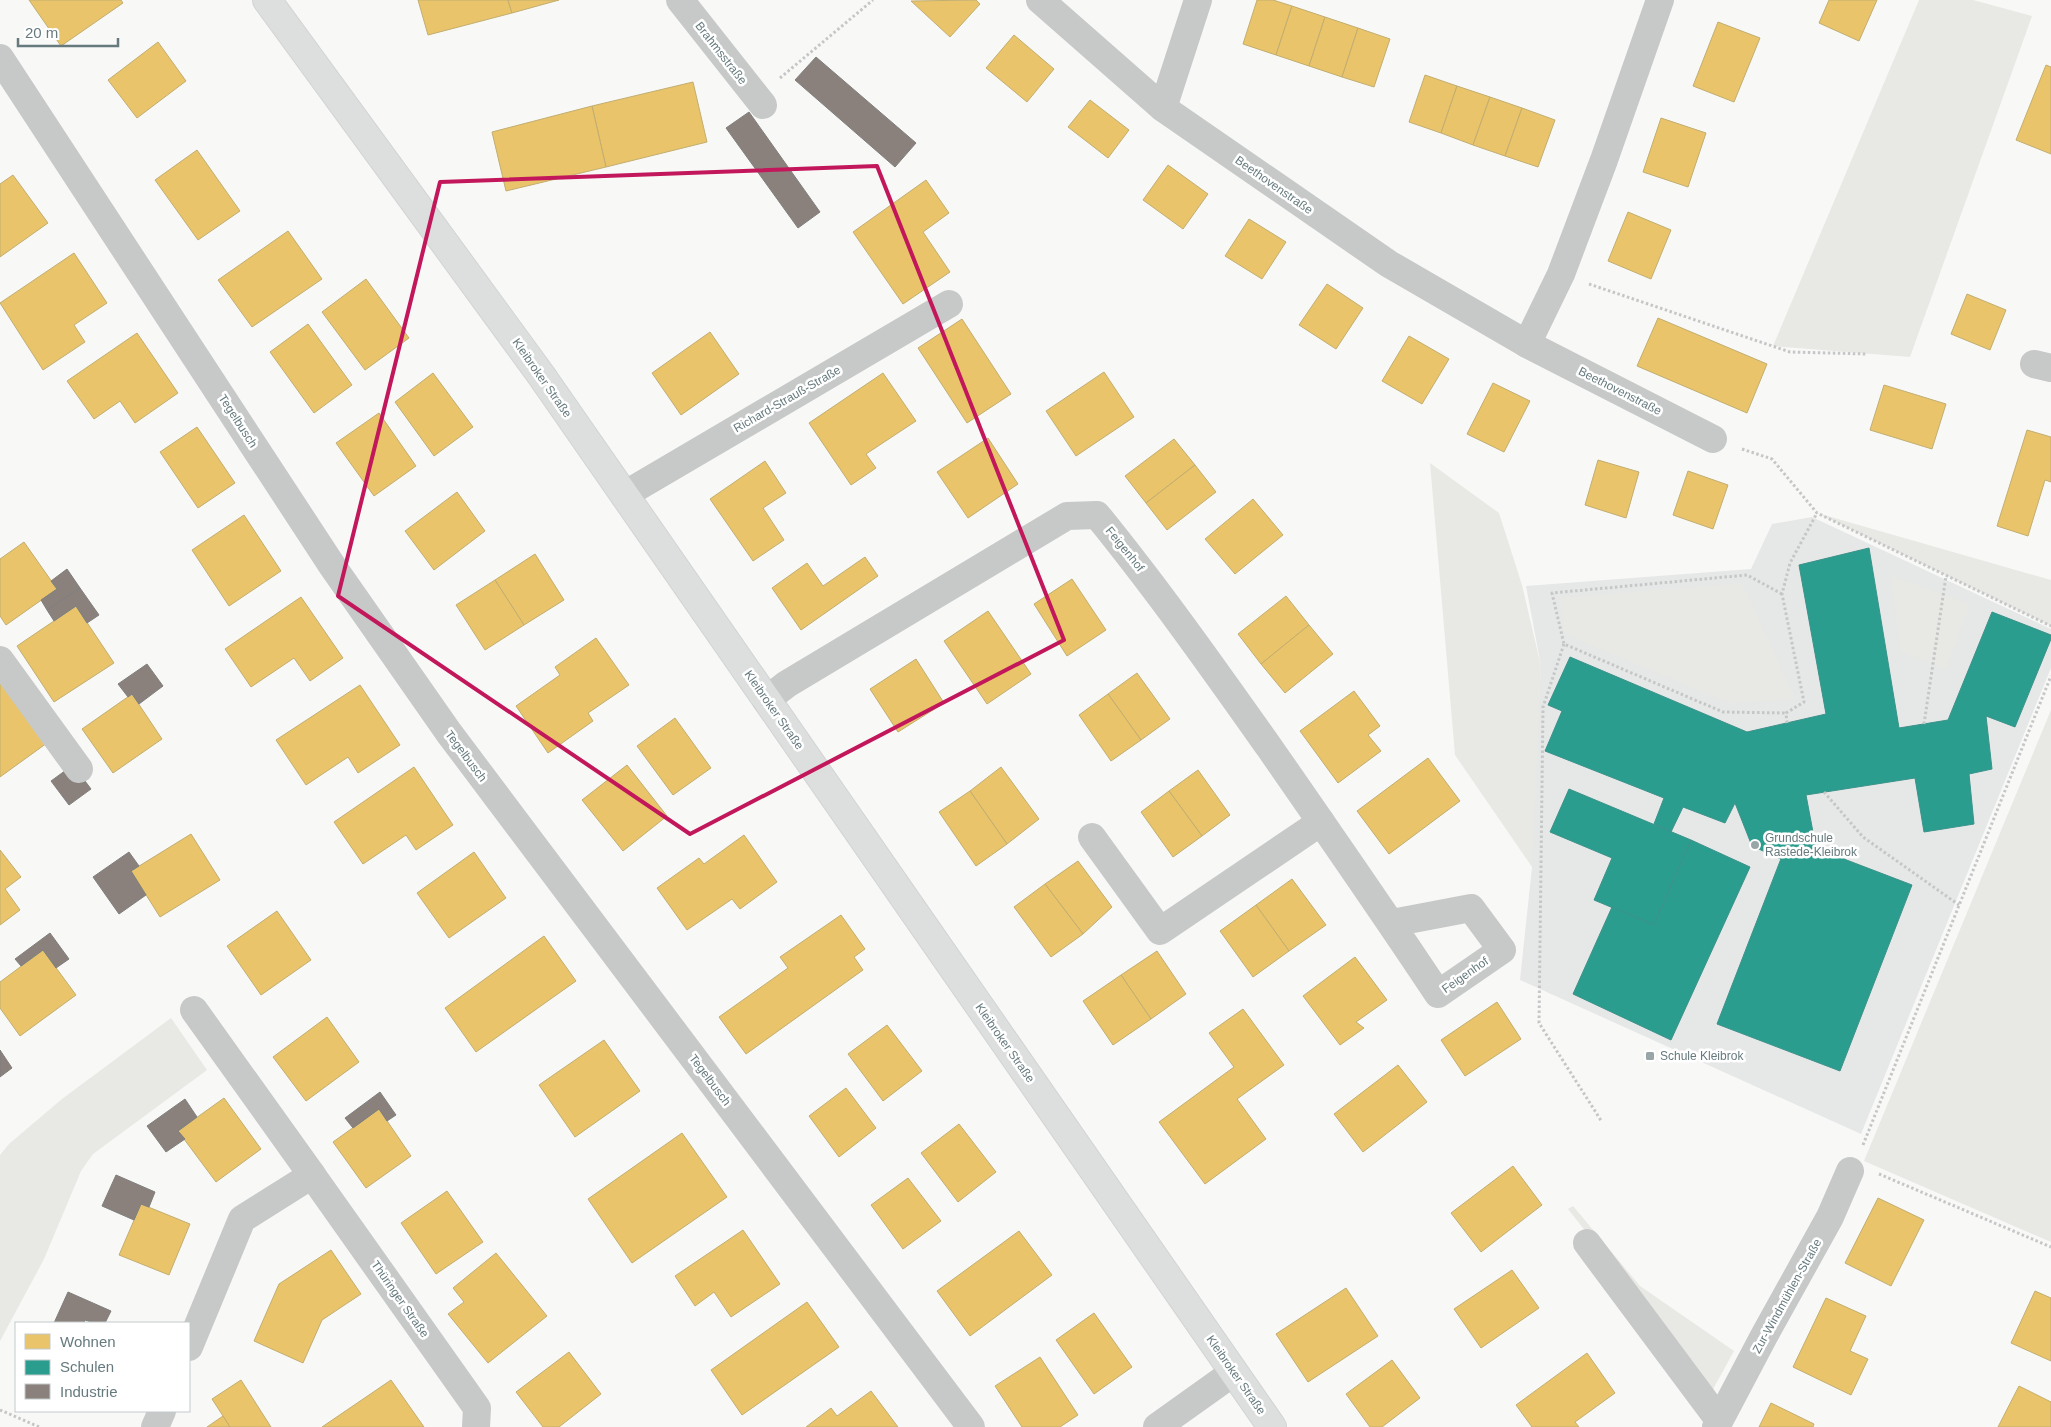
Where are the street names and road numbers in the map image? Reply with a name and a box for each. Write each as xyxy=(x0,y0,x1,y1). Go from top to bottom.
street label: Brahmsstraße xyxy=(692,19,750,87)
street label: Beethovenstraße xyxy=(1233,153,1316,217)
street label: Kleibroker Straße xyxy=(509,336,575,421)
street label: Richard-Strauß-Straße xyxy=(731,362,843,435)
street label: Beethovenstraße xyxy=(1576,364,1664,418)
street label: Tegelbusch xyxy=(216,392,260,450)
street label: Feigenhof xyxy=(1103,524,1148,575)
street label: Kleibroker Straße xyxy=(741,668,807,753)
street label: Tegelbusch xyxy=(442,728,490,784)
street label: Feigenhof xyxy=(1439,954,1491,996)
street label: Kleibroker Straße xyxy=(972,1001,1038,1086)
street label: Tegelbusch xyxy=(686,1052,734,1108)
street label: Zur-Windmühlen-Straße xyxy=(1750,1236,1824,1356)
street label: Thüringer Straße xyxy=(368,1258,432,1340)
street label: Kleibroker Straße xyxy=(1203,1333,1269,1418)

